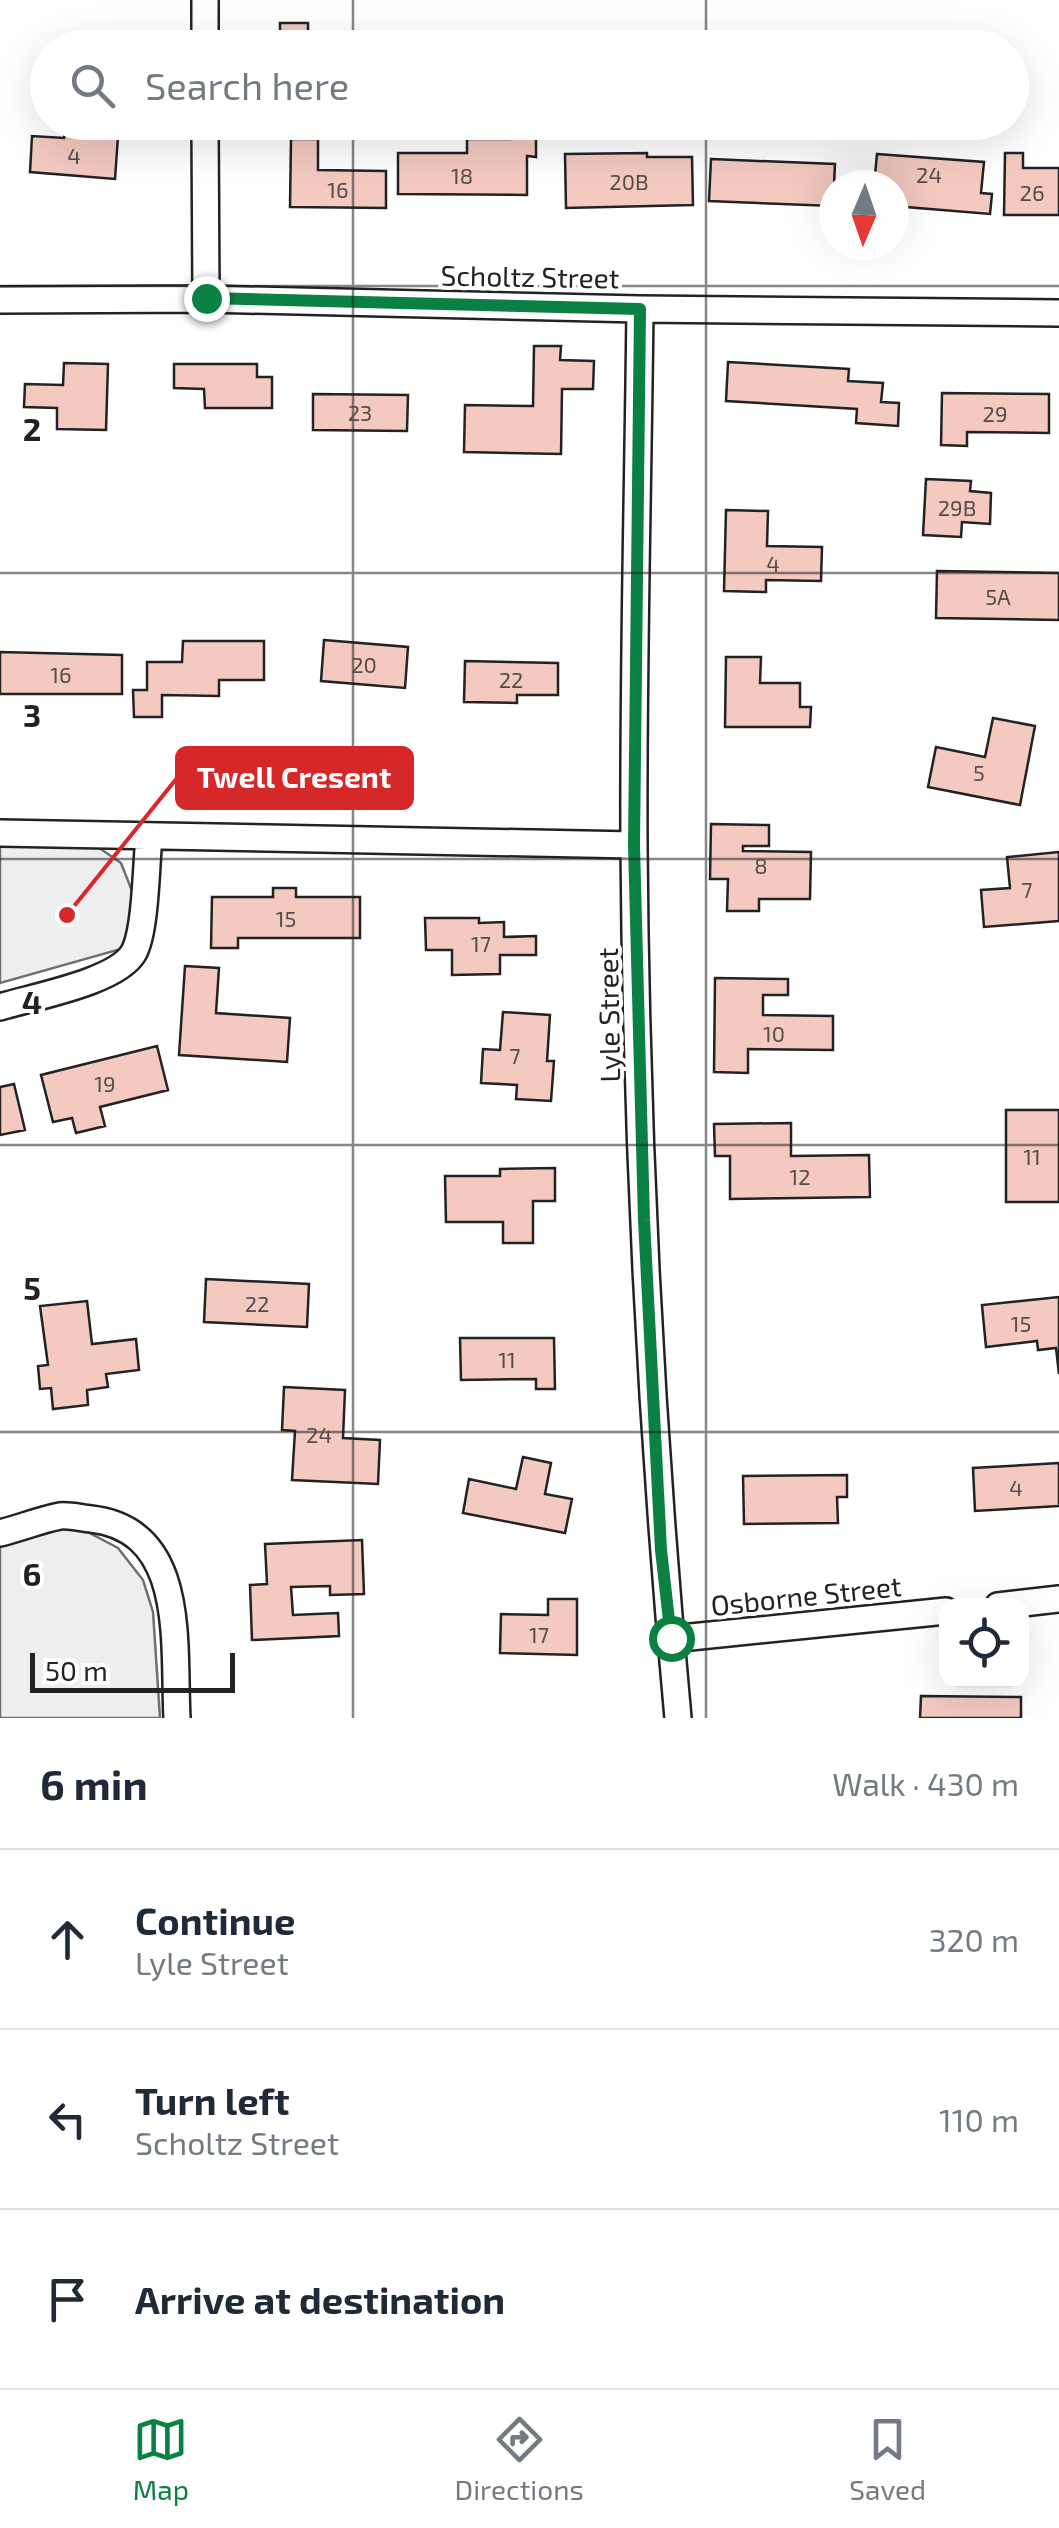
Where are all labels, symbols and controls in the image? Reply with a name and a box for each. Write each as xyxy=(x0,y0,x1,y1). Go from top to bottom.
search box xyxy=(30,30,1029,140)
icon: search xyxy=(65,58,120,113)
text: Search here xyxy=(145,62,349,108)
house number: 4 xyxy=(67,142,81,168)
house number: 24 xyxy=(916,161,942,187)
house number: 18 xyxy=(451,162,473,188)
house number: 20B xyxy=(609,168,649,194)
north arrow xyxy=(819,170,909,260)
house number: 16 xyxy=(327,176,349,202)
house number: 26 xyxy=(1020,179,1044,205)
street label: Scholtz Street xyxy=(440,257,620,295)
route end xyxy=(184,276,230,322)
house number: 23 xyxy=(348,399,372,425)
house number: 29 xyxy=(983,400,1007,426)
text: 2 xyxy=(23,409,41,447)
house number: 29B xyxy=(938,494,976,520)
house number: 4 xyxy=(766,550,780,576)
house number: 5A xyxy=(985,583,1011,609)
house number: 20 xyxy=(351,651,377,677)
house number: 16 xyxy=(50,661,72,687)
house number: 22 xyxy=(499,666,523,692)
text: 3 xyxy=(23,695,41,733)
callout: Twell Cresent xyxy=(177,748,412,808)
text: Twell Cresent xyxy=(197,758,391,794)
house number: 5 xyxy=(973,759,985,785)
house number: 8 xyxy=(754,852,768,878)
house number: 7 xyxy=(1021,876,1033,902)
house number: 15 xyxy=(276,905,296,931)
house number: 17 xyxy=(471,930,491,956)
street label: Lyle Street xyxy=(590,947,626,1083)
text: 4 xyxy=(22,982,42,1020)
house number: 10 xyxy=(763,1020,785,1046)
house number: 7 xyxy=(509,1042,521,1068)
house number: 19 xyxy=(94,1070,116,1096)
house number: 11 xyxy=(1023,1143,1041,1169)
house number: 12 xyxy=(789,1163,811,1189)
text: 5 xyxy=(23,1268,41,1306)
house number: 22 xyxy=(245,1290,269,1316)
house number: 15 xyxy=(1011,1310,1031,1336)
house number: 11 xyxy=(498,1346,516,1372)
house number: 24 xyxy=(306,1421,332,1447)
house number: 4 xyxy=(1009,1474,1023,1500)
text: 6 xyxy=(23,1554,41,1592)
street label: Osborne Street xyxy=(709,1568,903,1622)
map controls xyxy=(939,1598,1029,1688)
button: locate xyxy=(939,1598,1029,1688)
route start xyxy=(649,1616,695,1662)
house number: 17 xyxy=(529,1621,549,1647)
scale bar xyxy=(30,1648,235,1692)
text: 50 m xyxy=(45,1653,108,1687)
text: 6 min xyxy=(40,1758,148,1808)
text: Walk · 430 m xyxy=(832,1764,1019,1802)
text: Continue xyxy=(135,1897,295,1943)
icon: ahead xyxy=(40,1912,95,1967)
text: 320 m xyxy=(929,1920,1019,1958)
text: Lyle Street xyxy=(135,1943,289,1981)
text: Turn left xyxy=(135,2077,290,2123)
icon: left xyxy=(40,2092,95,2147)
text: 110 m xyxy=(939,2100,1019,2138)
text: Scholtz Street xyxy=(135,2123,339,2161)
icon: arrive xyxy=(40,2272,95,2327)
text: Arrive at destination xyxy=(135,2276,505,2322)
tab: Map xyxy=(133,2412,189,2506)
tab: Directions xyxy=(455,2412,584,2506)
tab: Saved xyxy=(849,2412,926,2506)

